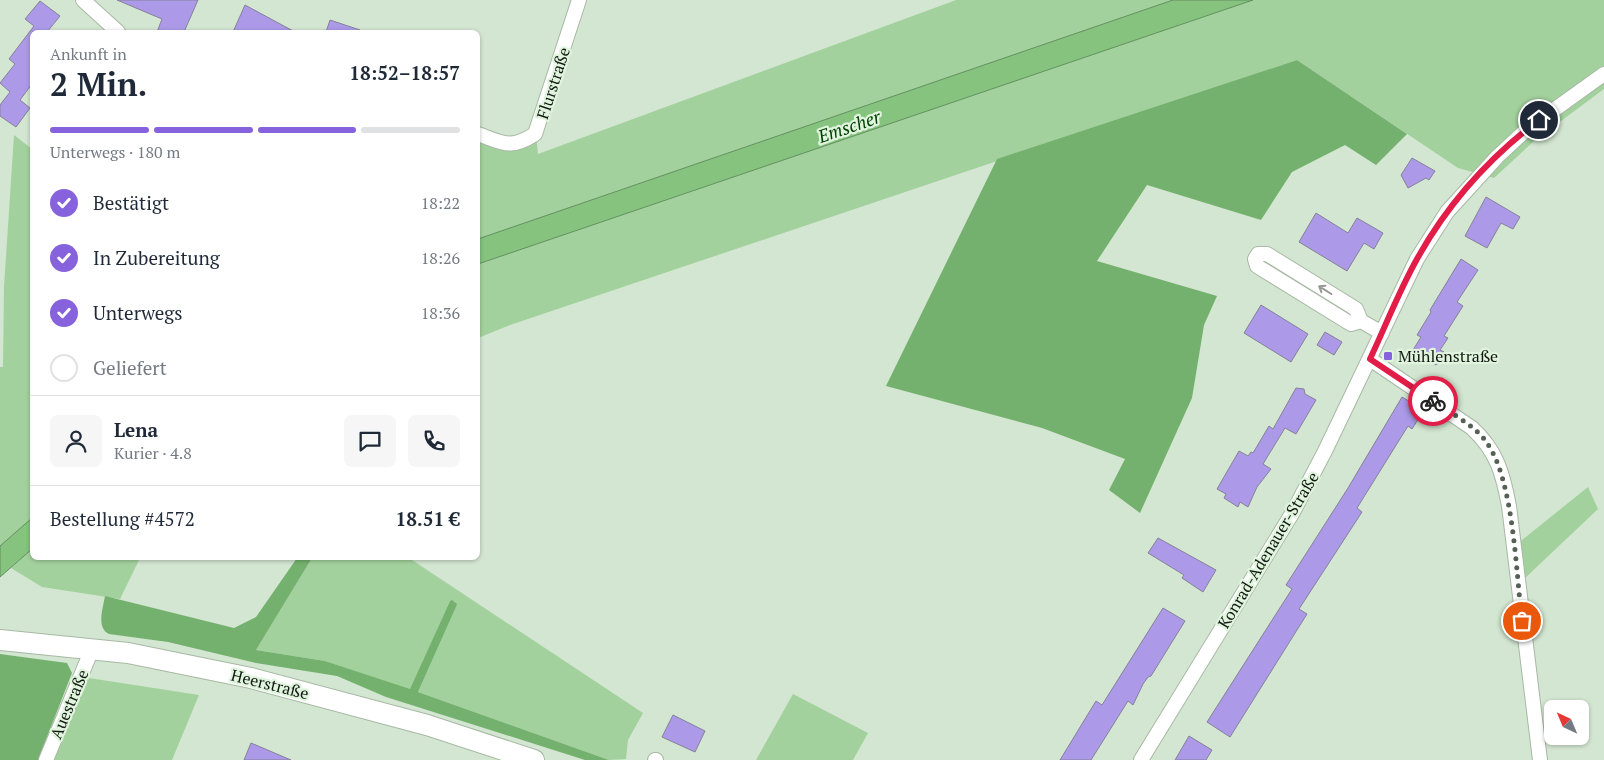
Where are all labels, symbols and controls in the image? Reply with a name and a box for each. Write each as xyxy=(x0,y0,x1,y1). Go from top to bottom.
text: Ankunft in xyxy=(50,43,127,65)
street label: Flurstraße xyxy=(531,44,575,122)
text: 18:52–18:57 xyxy=(349,60,460,85)
text: 2 Min. xyxy=(50,63,147,105)
pin xyxy=(1518,99,1560,141)
water label: Emscher xyxy=(814,104,885,148)
icon: home xyxy=(1525,106,1553,134)
text: Unterwegs · 180 m xyxy=(50,141,180,163)
icon: check xyxy=(50,189,78,217)
text: Bestätigt xyxy=(93,190,169,215)
text: 18:22 xyxy=(421,192,460,214)
icon: check xyxy=(50,244,78,272)
text: In Zubereitung xyxy=(93,245,220,270)
text: 18:26 xyxy=(421,247,460,269)
one-way arrow xyxy=(1319,285,1333,295)
icon: check xyxy=(50,299,78,327)
text: Unterwegs xyxy=(93,300,183,325)
text: 18:36 xyxy=(421,302,460,324)
place label: Mühlenstraße xyxy=(1398,345,1498,367)
marker: Mühlenstraße xyxy=(1382,350,1394,362)
text: Geliefert xyxy=(93,355,167,380)
courier xyxy=(1408,376,1458,426)
icon: bike xyxy=(1419,387,1447,415)
button: person xyxy=(50,415,102,467)
button: chat xyxy=(344,415,396,467)
button: phone xyxy=(408,415,460,467)
text: Lena xyxy=(114,417,158,442)
text: Kurier · 4.8 xyxy=(114,442,192,464)
street label: Konrad-Adenauer-Straße xyxy=(1212,468,1324,632)
text: Bestellung #4572 xyxy=(50,506,195,531)
text: 18.51 € xyxy=(396,506,460,531)
pin xyxy=(1501,600,1543,642)
icon: bag xyxy=(1508,607,1536,635)
street label: Heerstraße xyxy=(229,664,311,704)
street label: Auestraße xyxy=(45,666,93,742)
north arrow xyxy=(1544,700,1589,745)
map controls xyxy=(1544,700,1589,745)

